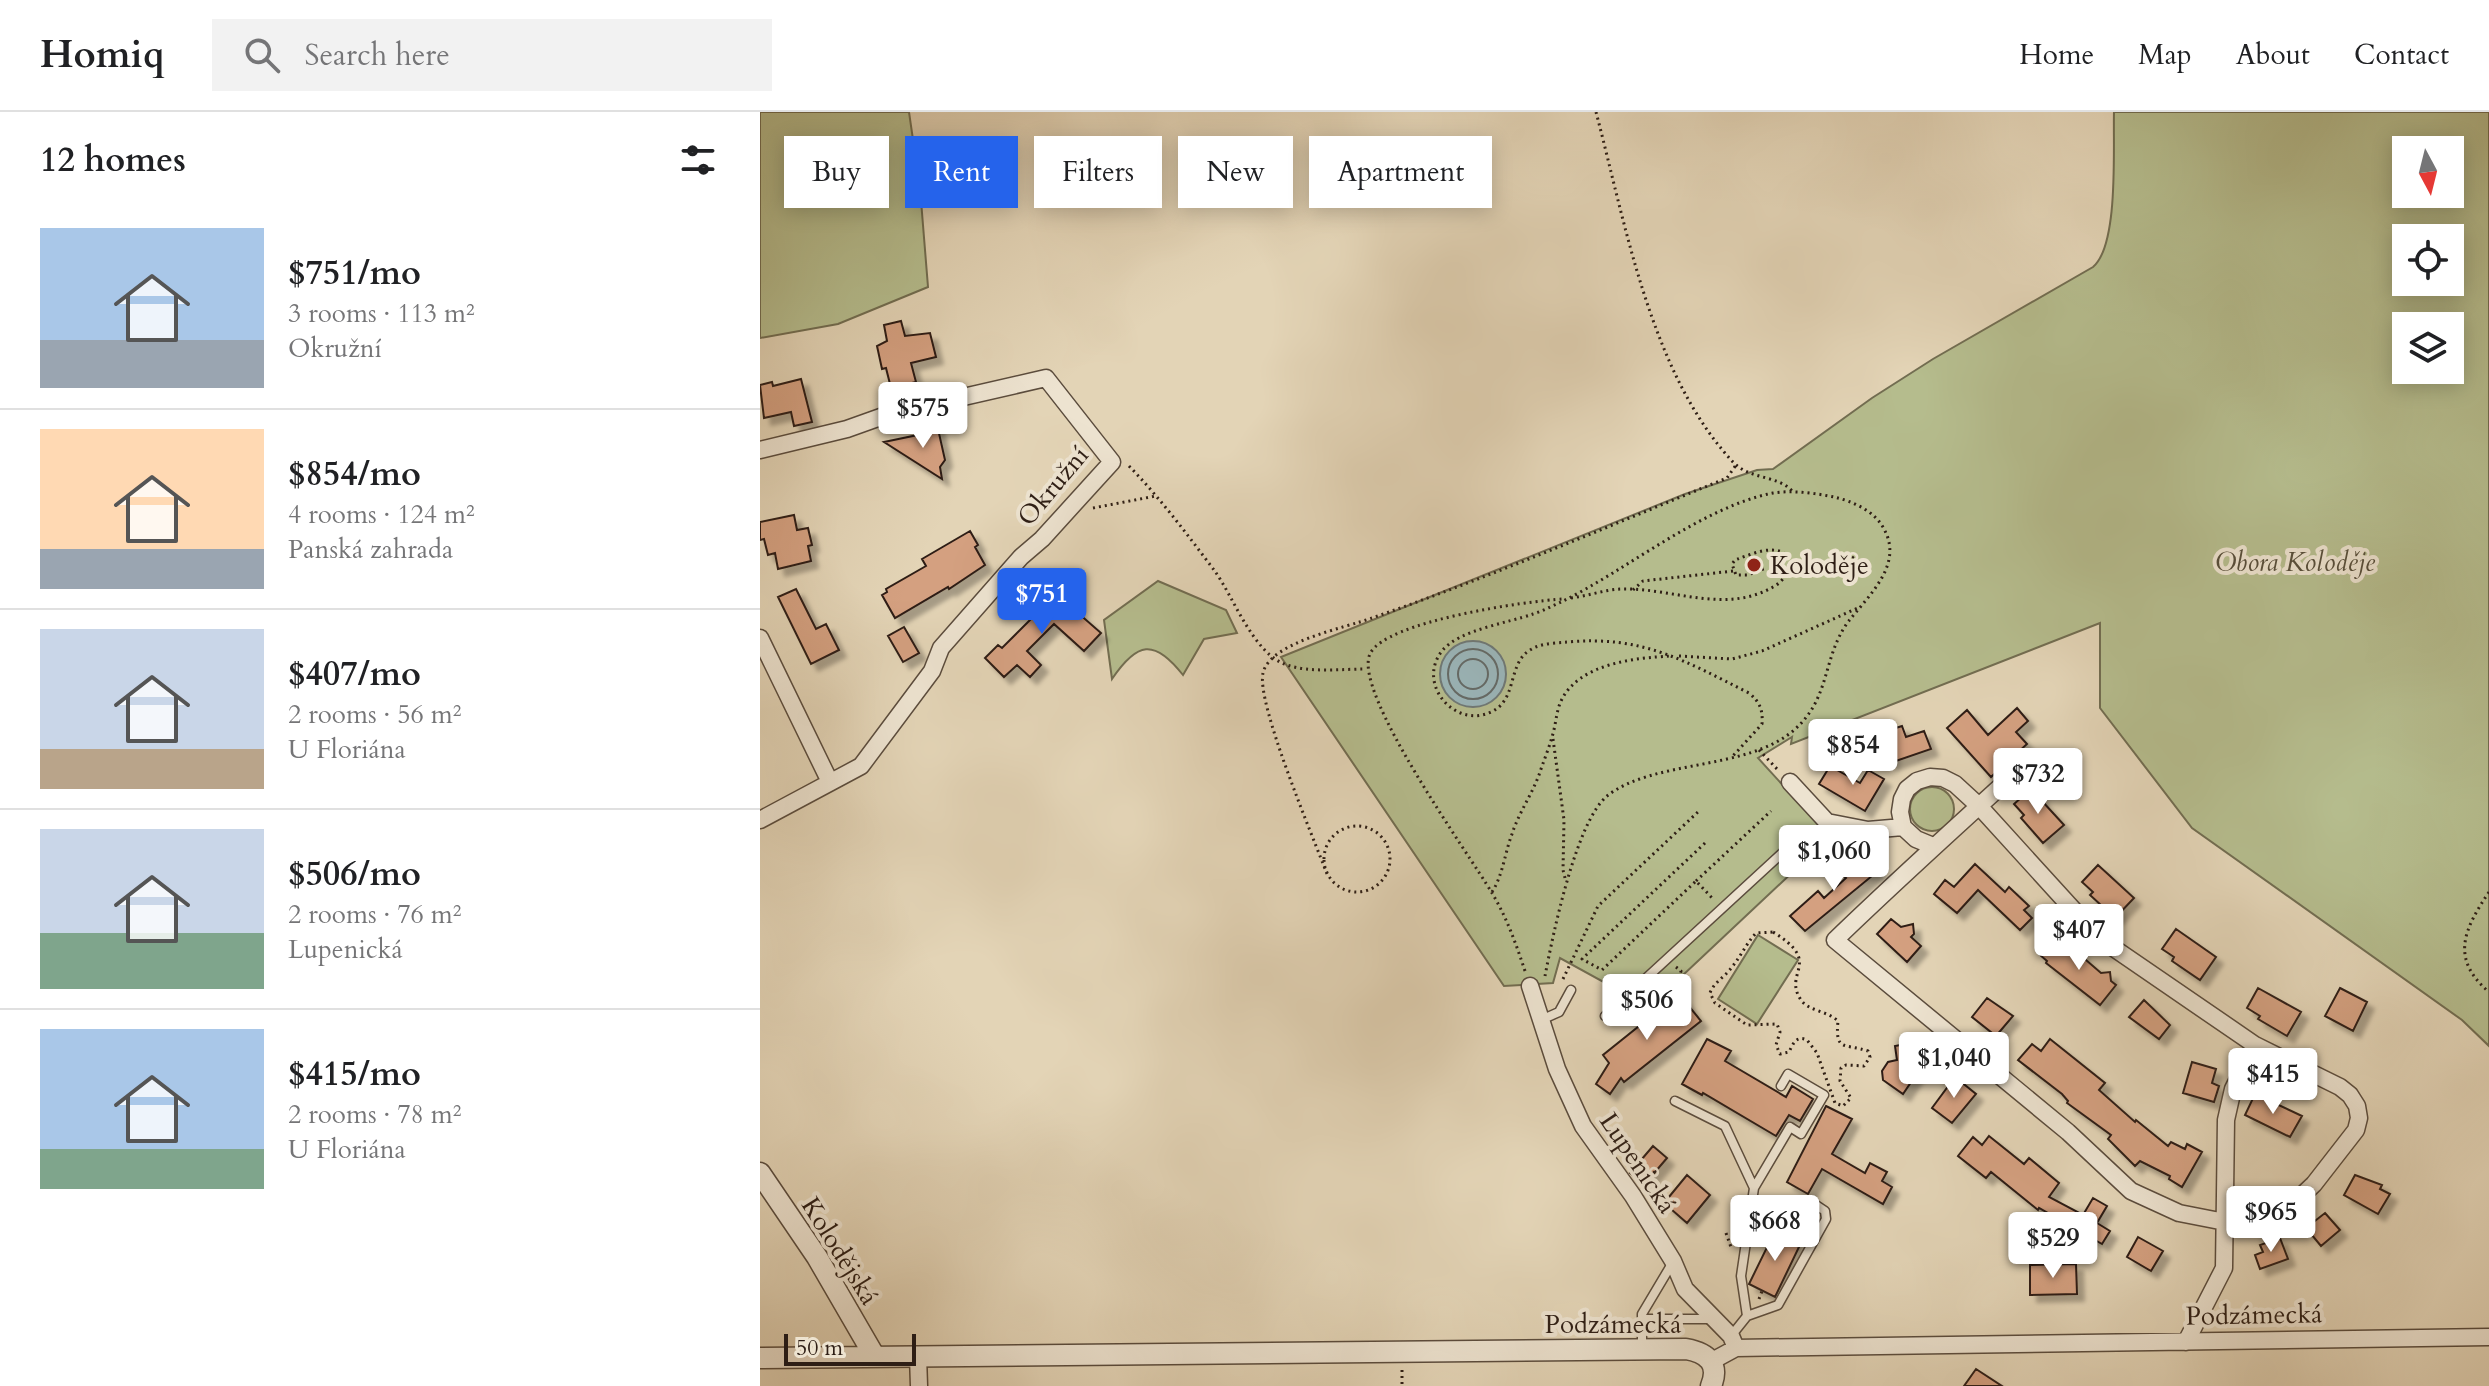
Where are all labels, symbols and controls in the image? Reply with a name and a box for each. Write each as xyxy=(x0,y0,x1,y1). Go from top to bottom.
search box xyxy=(212,19,772,91)
text: Homiq xyxy=(40,29,164,81)
icon: search xyxy=(240,33,284,77)
text: Search here xyxy=(304,35,450,76)
text: Home xyxy=(2019,36,2094,74)
text: Map xyxy=(2138,36,2192,74)
text: About xyxy=(2236,36,2310,74)
text: Contact xyxy=(2354,36,2449,74)
chip: Buy xyxy=(784,136,889,208)
chip: Rent xyxy=(905,136,1018,208)
chip: Filters xyxy=(1034,136,1162,208)
chip: New xyxy=(1178,136,1293,208)
chip: Apartment xyxy=(1309,136,1492,208)
north arrow xyxy=(2392,136,2464,208)
map controls xyxy=(2392,136,2464,384)
text: 12 homes xyxy=(40,137,186,183)
icon: filters xyxy=(676,138,720,182)
button: locate xyxy=(2392,224,2464,296)
text: $751/mo xyxy=(288,250,421,296)
icon: home xyxy=(104,260,200,356)
text: 3 rooms · 113 m² xyxy=(288,296,475,331)
button: layers xyxy=(2392,312,2464,384)
text: Okružní xyxy=(288,331,382,366)
pin: $575 xyxy=(876,382,970,450)
text: $575 xyxy=(896,390,950,425)
street label: Okružní xyxy=(1009,439,1097,533)
text: $854/mo xyxy=(288,451,421,497)
icon: home xyxy=(104,461,200,557)
text: 4 rooms · 124 m² xyxy=(288,497,475,532)
text: Panská zahrada xyxy=(288,532,453,567)
park label: Obora Koloděje xyxy=(2215,545,2376,580)
place label: Koloděje xyxy=(1770,548,1869,583)
marker: Koloděje xyxy=(1745,556,1763,574)
pin: $751 xyxy=(995,568,1089,636)
text: $751 xyxy=(1015,576,1069,611)
text: $407/mo xyxy=(288,651,421,697)
icon: home xyxy=(104,661,200,757)
text: 2 rooms · 56 m² xyxy=(288,697,461,732)
pin: $854 xyxy=(1806,719,1900,787)
text: $854 xyxy=(1826,727,1880,762)
text: U Floriána xyxy=(288,732,406,767)
pin: $732 xyxy=(1991,748,2085,816)
text: $732 xyxy=(2011,756,2065,791)
pin: $1,060 xyxy=(1769,825,1899,893)
text: $1,060 xyxy=(1797,833,1871,868)
text: $506/mo xyxy=(288,851,421,897)
icon: home xyxy=(104,861,200,957)
text: 2 rooms · 76 m² xyxy=(288,897,461,932)
pin: $407 xyxy=(2032,904,2126,972)
text: $407 xyxy=(2052,912,2106,947)
text: Lupenická xyxy=(288,932,403,967)
pin: $506 xyxy=(1600,974,1694,1042)
text: $506 xyxy=(1620,982,1674,1017)
pin: $1,040 xyxy=(1889,1032,2019,1100)
text: $1,040 xyxy=(1917,1040,1991,1075)
pin: $415 xyxy=(2226,1048,2320,1116)
text: $415/mo xyxy=(288,1051,421,1097)
text: $415 xyxy=(2246,1056,2300,1091)
icon: home xyxy=(104,1061,200,1157)
text: 2 rooms · 78 m² xyxy=(288,1097,461,1132)
street label: Lupenická xyxy=(1591,1106,1685,1220)
text: U Floriána xyxy=(288,1132,406,1167)
pin: $965 xyxy=(2224,1186,2318,1254)
street label: Kolodějská xyxy=(793,1190,887,1312)
text: $965 xyxy=(2244,1194,2298,1229)
pin: $668 xyxy=(1728,1195,1822,1263)
text: $668 xyxy=(1748,1203,1802,1238)
pin: $529 xyxy=(2006,1212,2100,1280)
text: $529 xyxy=(2026,1220,2080,1255)
street label: Podzámecká xyxy=(2185,1296,2323,1334)
street label: Podzámecká xyxy=(1545,1307,1681,1342)
scale bar xyxy=(784,1330,916,1366)
text: 50 m xyxy=(796,1333,843,1363)

